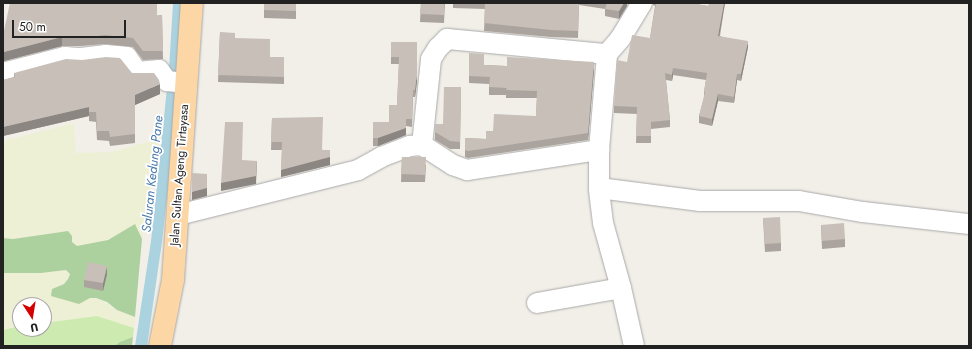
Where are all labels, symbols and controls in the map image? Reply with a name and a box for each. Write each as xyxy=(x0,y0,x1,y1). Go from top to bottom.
scale bar xyxy=(14,12,128,38)
text: 50 m xyxy=(19,18,46,36)
street label: Jalan Sultan Ageng Tirtayasa xyxy=(168,104,192,246)
water label: Saluran Kedung Pane xyxy=(139,115,167,233)
north arrow xyxy=(12,297,52,337)
text: U xyxy=(29,319,40,336)

